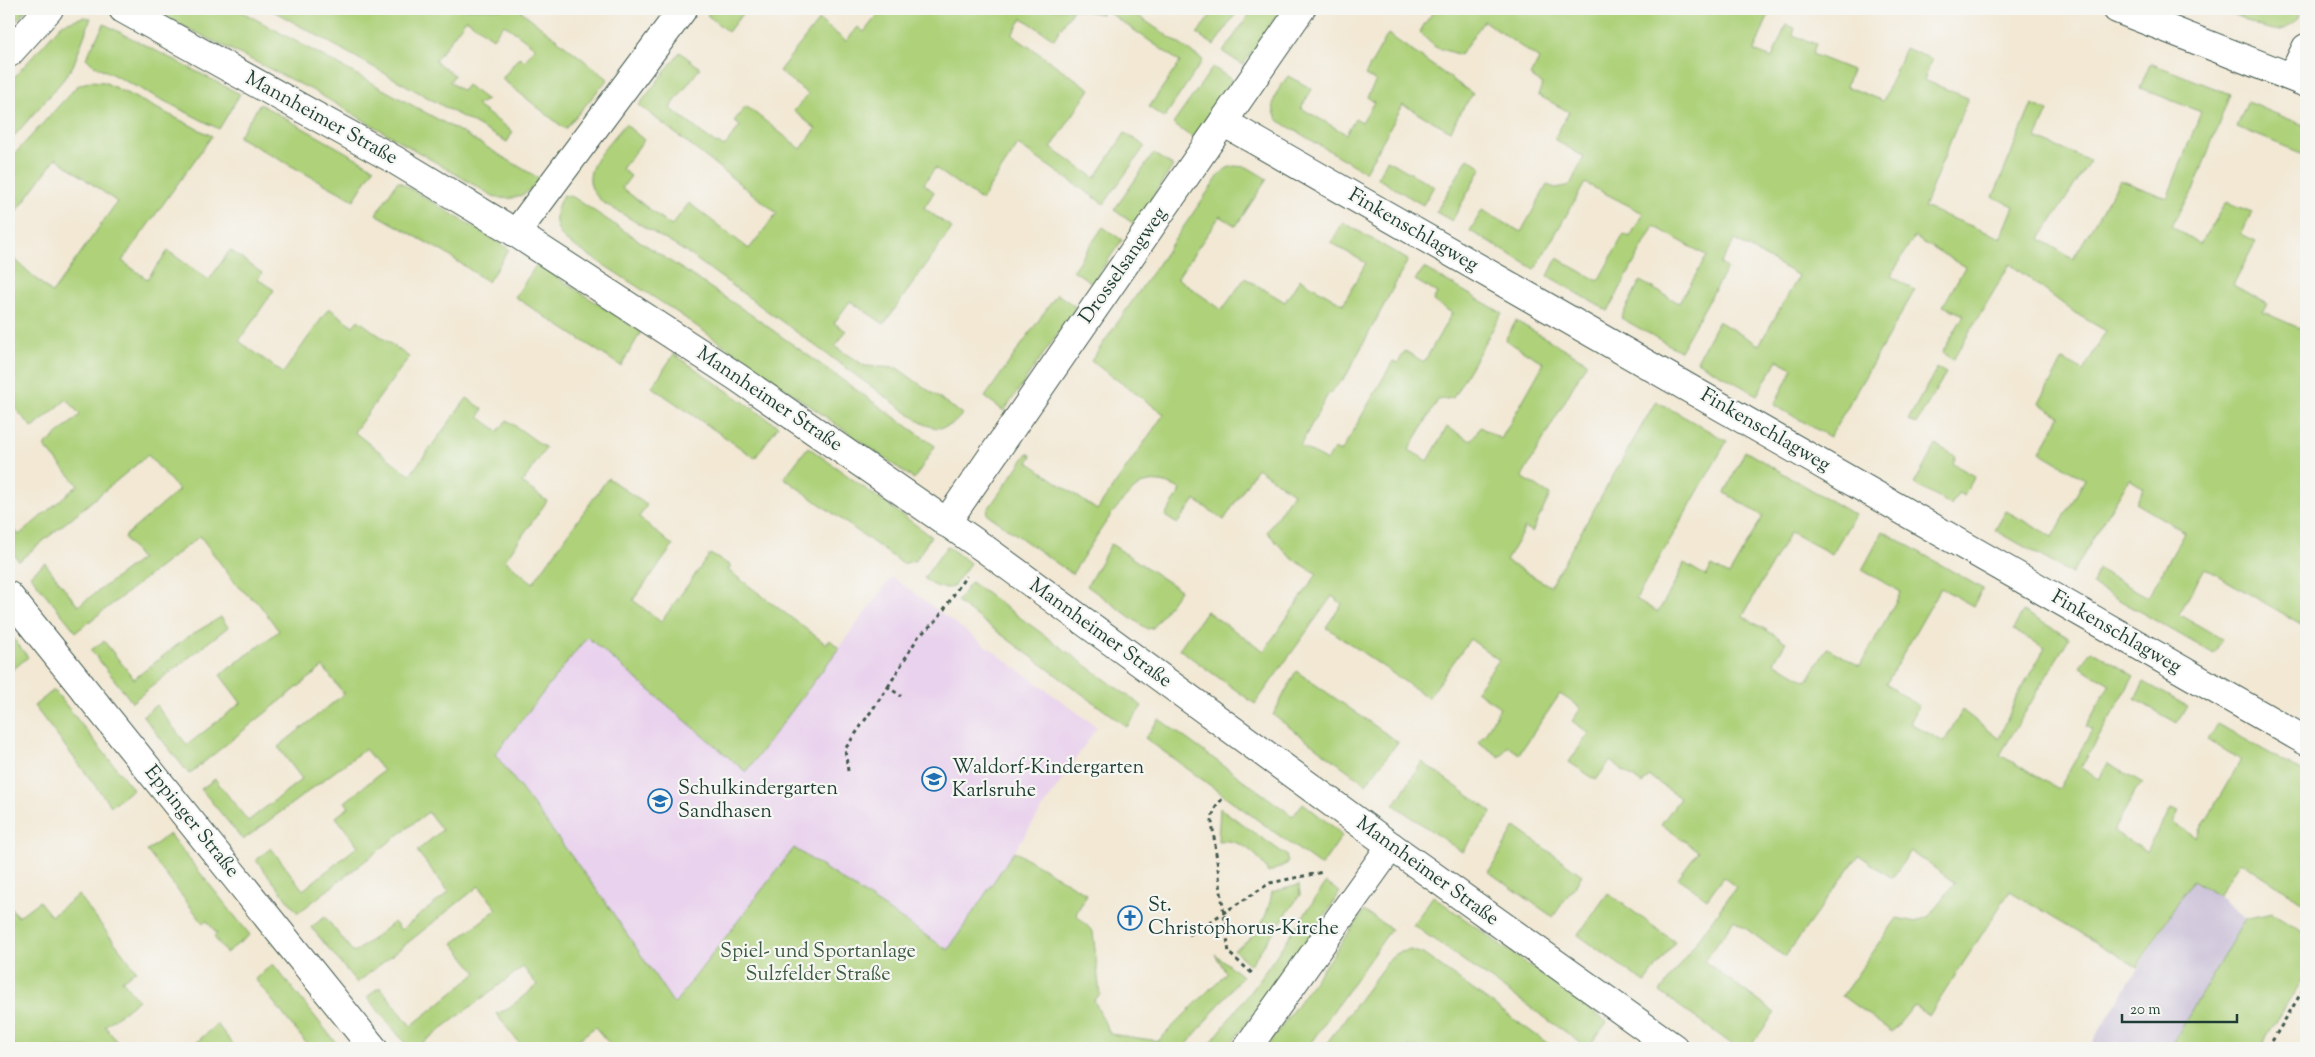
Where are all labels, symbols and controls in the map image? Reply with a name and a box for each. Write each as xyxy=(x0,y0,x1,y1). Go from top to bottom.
street label: Mannheimer Straße xyxy=(239,65,403,173)
street label: Finkenschlagweg xyxy=(1342,182,1484,280)
street label: Drosselsangweg xyxy=(1073,201,1175,330)
street label: Mannheimer Straße xyxy=(690,340,848,460)
street label: Finkenschlagweg xyxy=(1694,382,1836,480)
street label: Mannheimer Straße xyxy=(1022,572,1178,696)
street label: Finkenschlagweg xyxy=(2045,584,2187,682)
place label: Waldorf-Kindergarten Karlsruhe xyxy=(952,754,1145,806)
street label: Eppinger Straße xyxy=(136,759,246,885)
school or university icon: Waldorf-Kindergarten Karlsruhe xyxy=(921,766,947,792)
place label: Schulkindergarten Sandhasen xyxy=(678,775,838,827)
school or university icon: Schulkindergarten Sandhasen xyxy=(647,788,673,814)
street label: Mannheimer Straße xyxy=(1349,810,1505,934)
place label: St. Christophorus-Kirche xyxy=(1148,892,1339,944)
church icon: St. Christophorus-Kirche xyxy=(1117,905,1143,931)
park label: Spiel- und Sportanlage Sulzfelder Straße xyxy=(720,938,916,990)
scale bar xyxy=(2122,992,2238,1024)
text: 20 m xyxy=(2130,1000,2161,1021)

